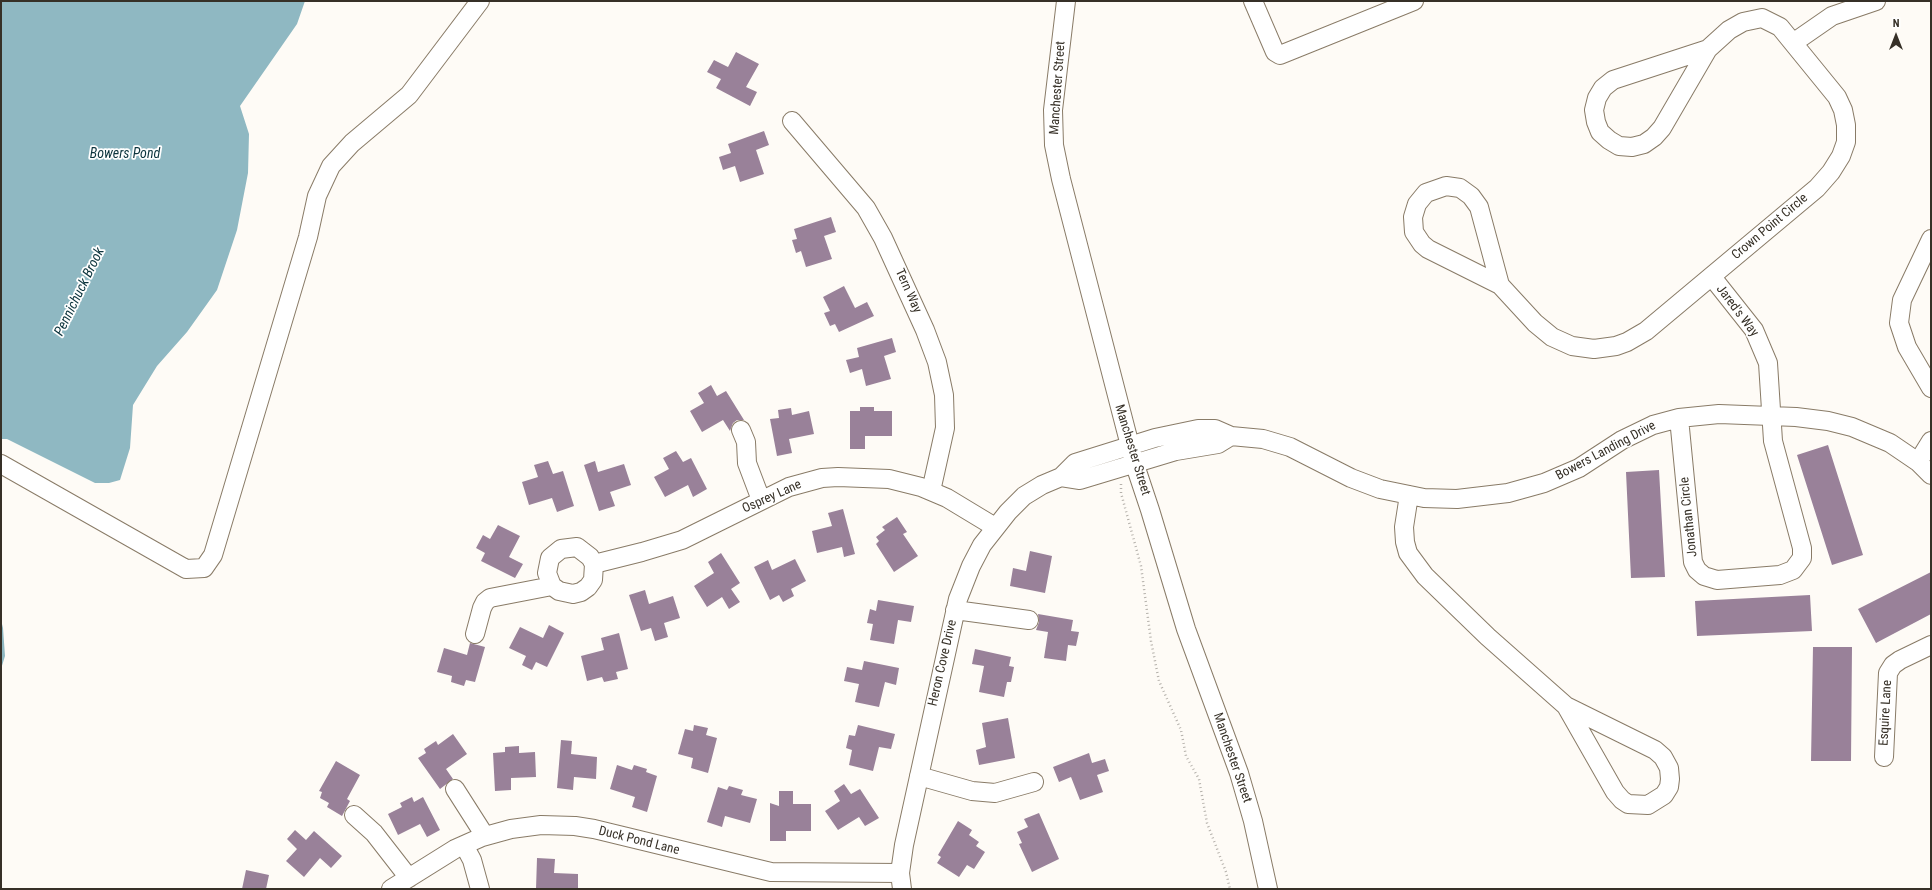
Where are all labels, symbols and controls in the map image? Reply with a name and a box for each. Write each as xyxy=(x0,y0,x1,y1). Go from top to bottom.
north arrow xyxy=(1876,16,1916,56)
text: N xyxy=(1893,17,1899,30)
street label: Manchester Street xyxy=(1047,41,1069,135)
water label: Bowers Pond xyxy=(90,146,160,162)
street label: Crown Point Circle xyxy=(1729,191,1811,263)
water label: Pennichuck Brook xyxy=(51,245,109,339)
street label: Tern Way xyxy=(891,266,925,316)
street label: Jared's Way xyxy=(1712,282,1762,340)
street label: Manchester Street xyxy=(1111,403,1153,497)
street label: Bowers Landing Drive xyxy=(1553,418,1659,484)
street label: Jonathan Circle xyxy=(1677,476,1701,558)
street label: Osprey Lane xyxy=(740,477,804,517)
street label: Heron Cove Drive xyxy=(925,618,961,708)
street label: Esquire Lane xyxy=(1876,680,1896,746)
street label: Manchester Street xyxy=(1209,711,1255,805)
street label: Duck Pond Lane xyxy=(597,823,681,859)

